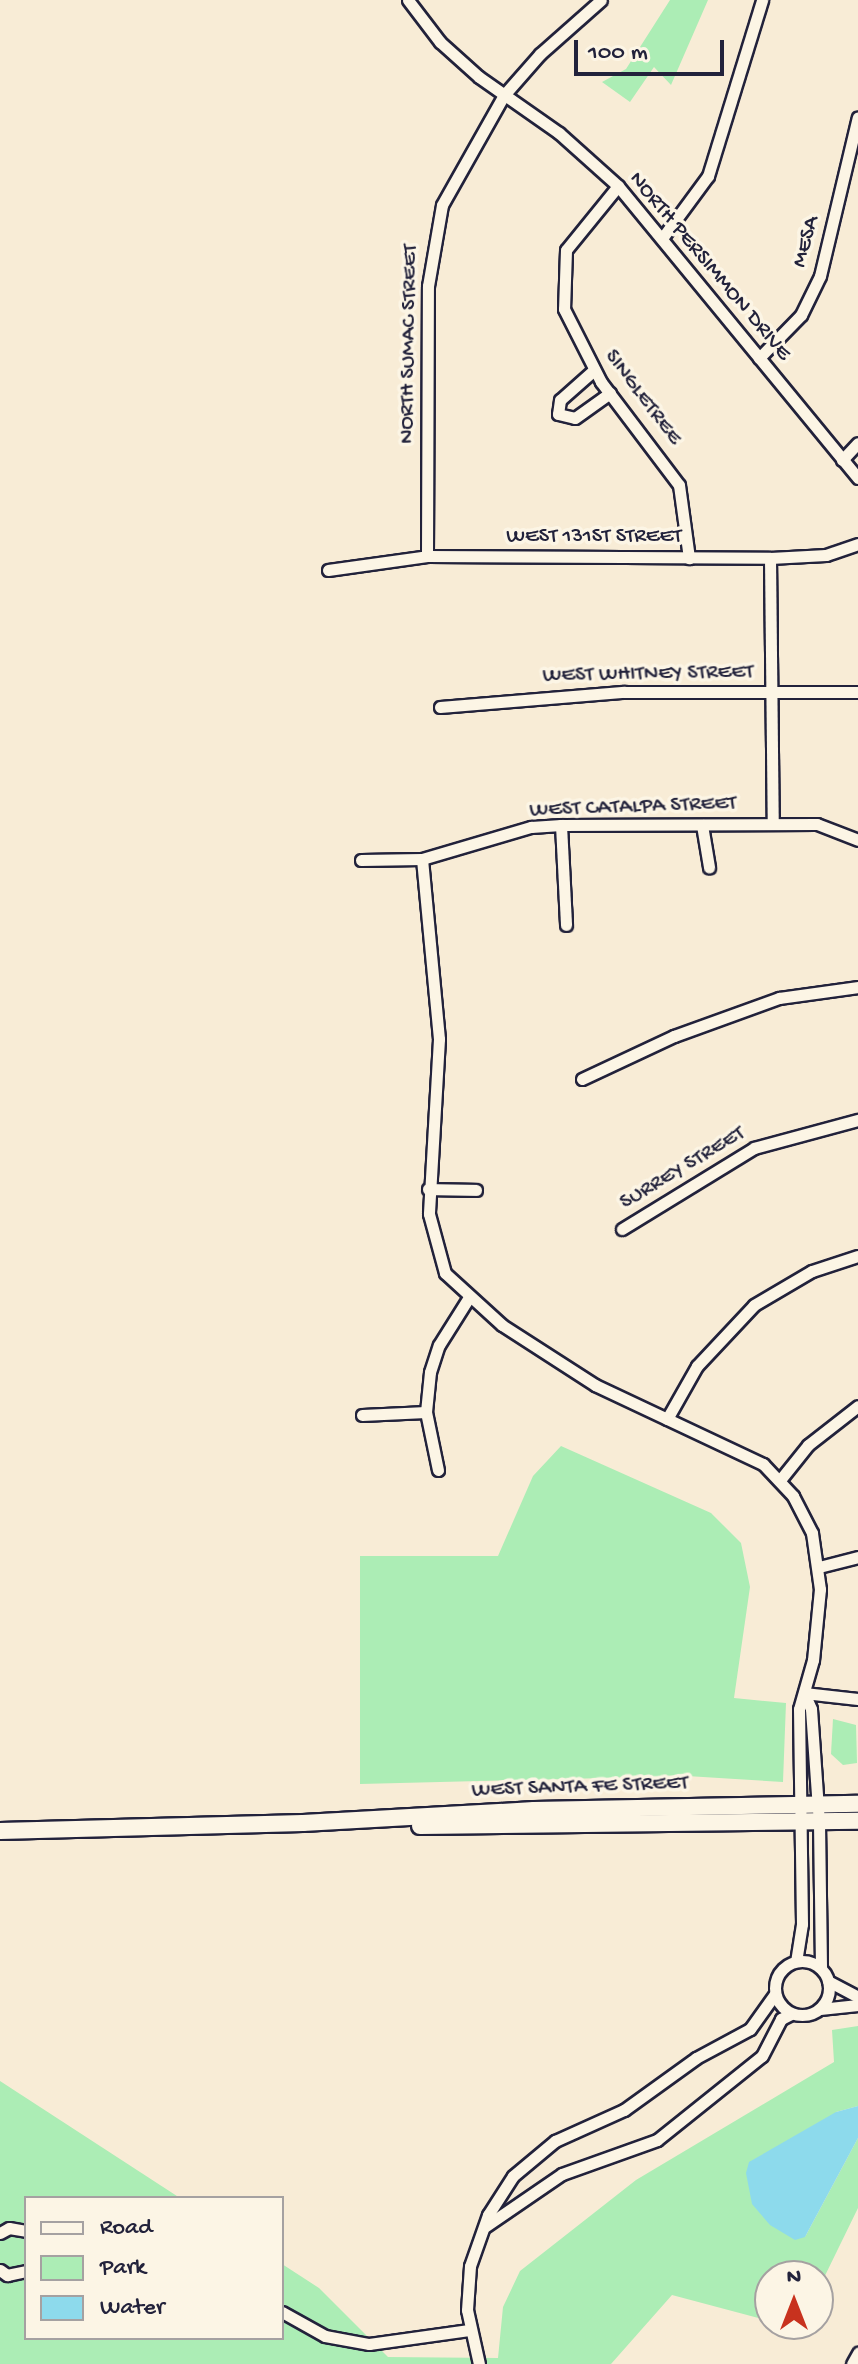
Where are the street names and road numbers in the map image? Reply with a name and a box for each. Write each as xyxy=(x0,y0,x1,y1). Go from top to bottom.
street label: NORTH PERSIMMON DRIVE xyxy=(622,167,796,367)
street label: MESA xyxy=(788,213,826,271)
street label: NORTH SUMAC STREET xyxy=(395,244,425,444)
street label: SINGLETREE xyxy=(597,345,687,451)
street label: WEST 131ST STREET xyxy=(506,525,682,551)
street label: WEST WHITNEY STREET xyxy=(542,660,754,690)
street label: WEST CATALPA STREET xyxy=(529,791,737,825)
street label: SURREY STREET xyxy=(616,1121,750,1217)
street label: WEST SANTA FE STREET xyxy=(471,1771,689,1805)

